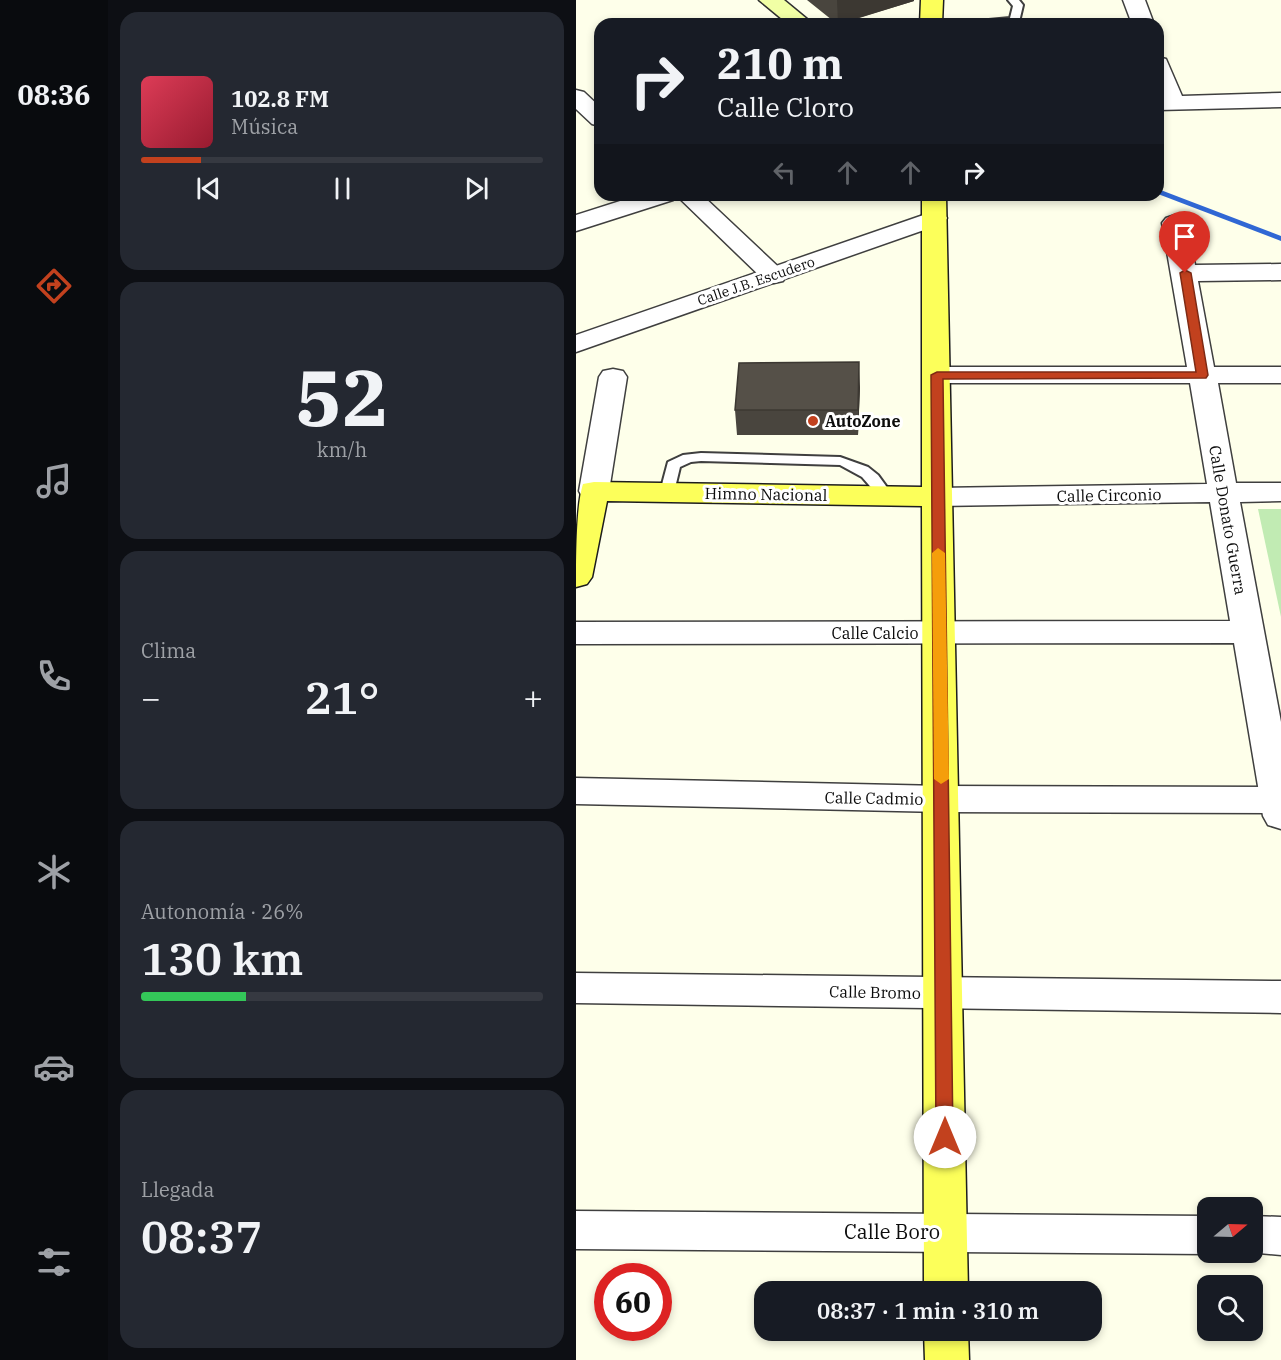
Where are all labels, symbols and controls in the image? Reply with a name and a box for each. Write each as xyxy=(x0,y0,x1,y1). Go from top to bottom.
text: 210 m xyxy=(717,36,843,91)
icon: right xyxy=(618,42,696,120)
text: 08:36 xyxy=(18,77,90,112)
text: 102.8 FM xyxy=(231,84,329,113)
text: Calle Cloro xyxy=(717,89,854,124)
text: Música xyxy=(231,113,298,140)
icon: left xyxy=(768,156,801,189)
icon: ahead xyxy=(831,156,864,189)
icon: ahead xyxy=(894,156,927,189)
icon: right xyxy=(957,156,990,189)
icon: previous xyxy=(192,172,225,205)
icon: pause xyxy=(326,172,359,205)
icon: next xyxy=(460,172,493,205)
pin xyxy=(1159,211,1210,273)
icon: arrive xyxy=(1168,220,1201,253)
street label: Calle J.B. Escudero xyxy=(695,252,817,310)
icon: directions xyxy=(33,265,75,307)
text: 52 xyxy=(295,346,389,447)
place label: AutoZone xyxy=(825,411,901,431)
marker: AutoZone xyxy=(806,414,820,428)
text: km/h xyxy=(317,436,367,463)
street label: Calle Donato Guerra xyxy=(1205,444,1251,596)
icon: music xyxy=(33,460,75,502)
street label: Himno Nacional xyxy=(704,483,828,505)
street label: Calle Circonio xyxy=(1056,484,1162,506)
street label: Calle Calcio xyxy=(832,623,918,643)
text: Clima xyxy=(141,637,196,664)
icon: phone xyxy=(33,655,75,697)
text: 21° xyxy=(304,668,380,726)
text: − xyxy=(141,676,161,719)
text: + xyxy=(523,676,543,719)
street label: Calle Cadmio xyxy=(824,787,924,809)
icon: climate xyxy=(33,851,75,893)
text: Autonomía · 26% xyxy=(141,898,303,925)
text: 130 km xyxy=(141,929,303,987)
street label: Calle Bromo xyxy=(829,981,921,1003)
icon: car xyxy=(33,1046,75,1088)
position arrow xyxy=(913,1105,977,1169)
text: Llegada xyxy=(141,1176,214,1203)
north arrow xyxy=(1197,1197,1263,1263)
map controls xyxy=(1197,1197,1263,1341)
text: 08:37 xyxy=(141,1207,262,1265)
street label: Calle Boro xyxy=(844,1218,940,1245)
icon: filters xyxy=(33,1241,75,1283)
speed limit sign: 60 xyxy=(594,1263,672,1341)
button: search xyxy=(1197,1275,1263,1341)
text: 08:37 · 1 min · 310 m xyxy=(817,1296,1039,1325)

